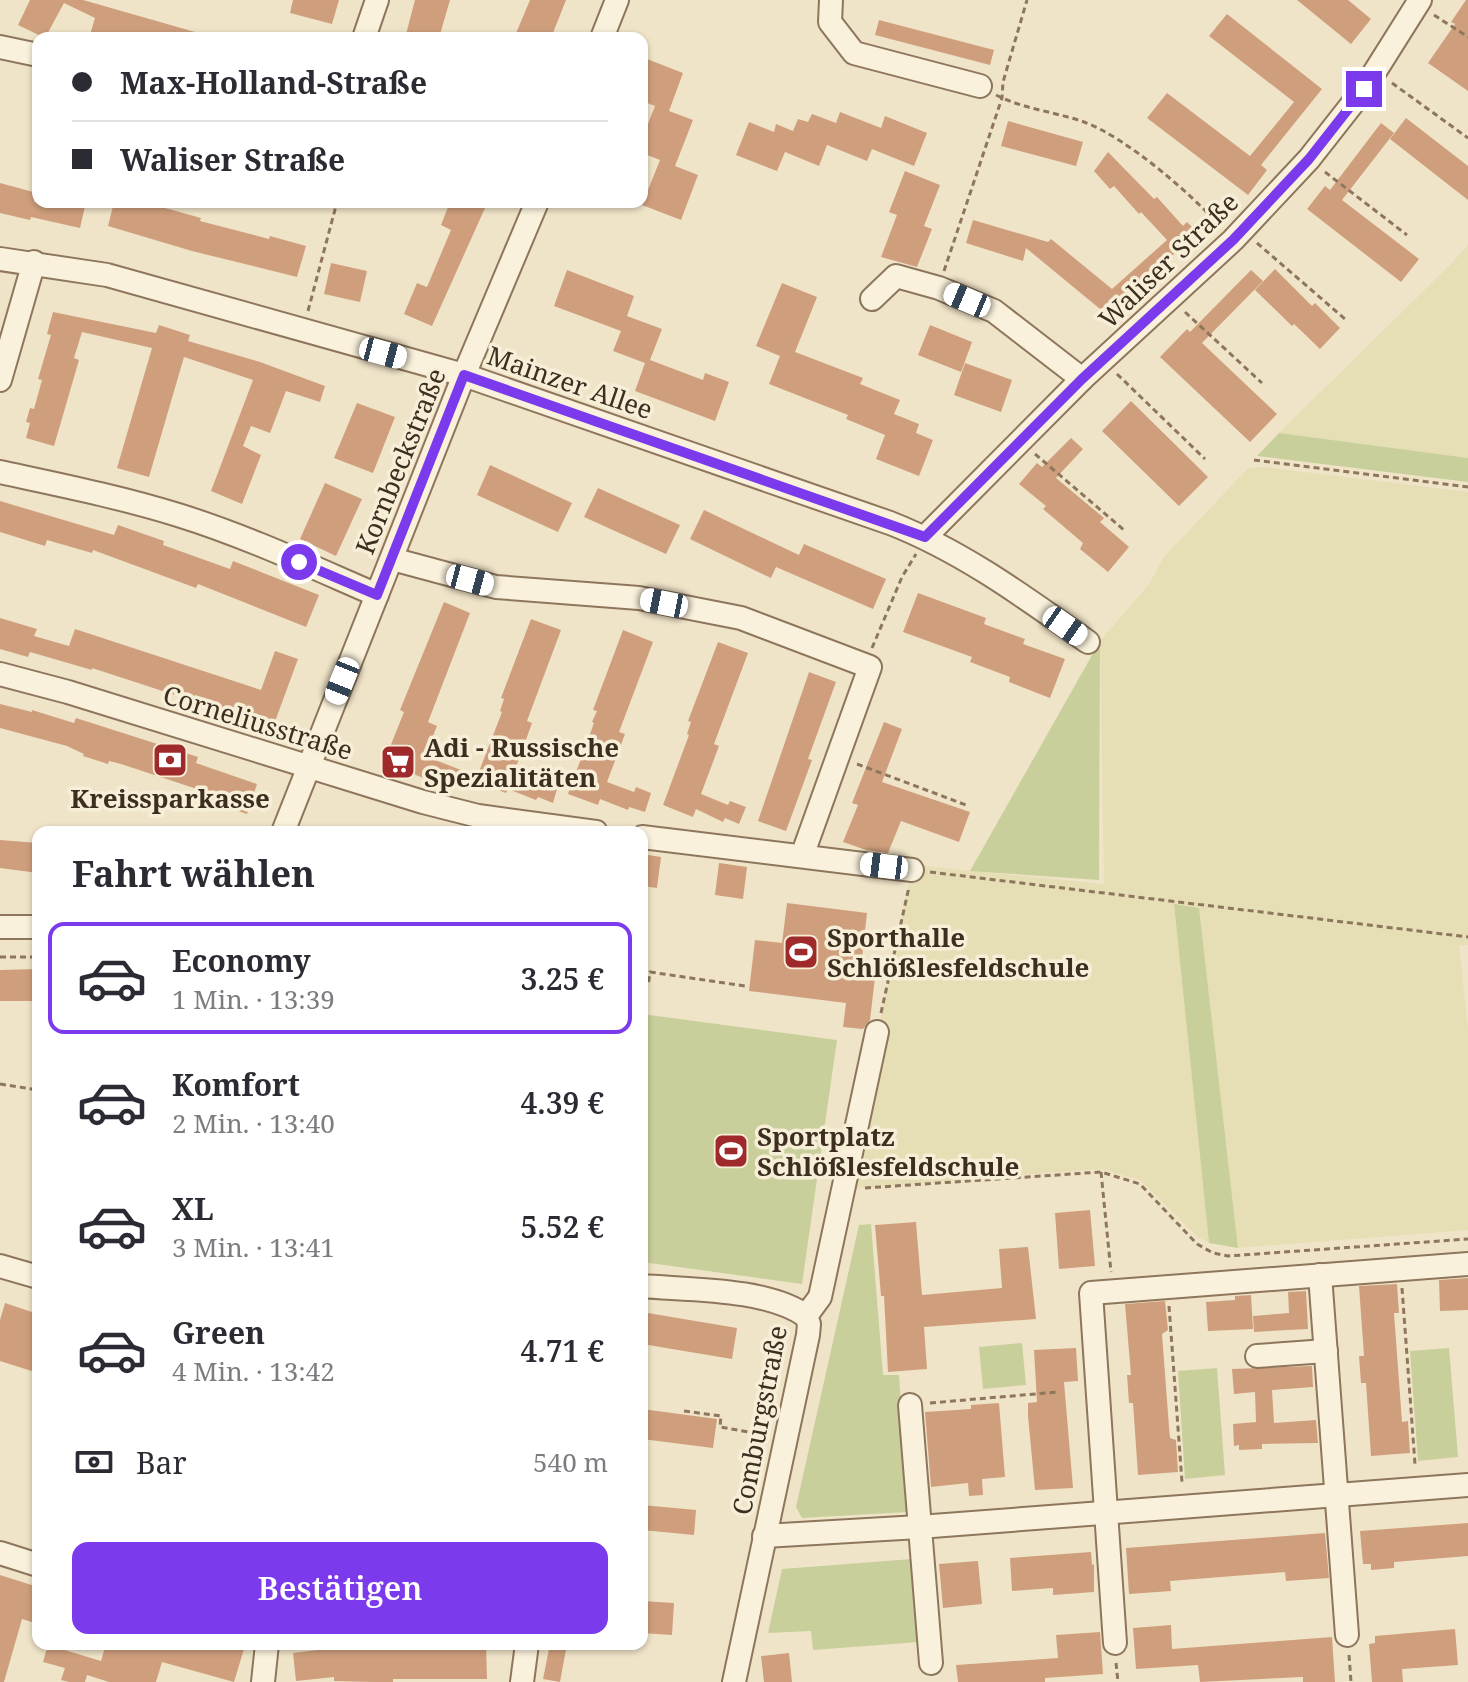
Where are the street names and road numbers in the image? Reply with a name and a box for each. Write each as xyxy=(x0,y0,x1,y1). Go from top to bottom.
street label: Waliser Straße xyxy=(1090,184,1246,336)
street label: Mainzer Allee xyxy=(483,337,657,427)
street label: Kornbeckstraße xyxy=(346,363,454,559)
street label: Corneliusstraße xyxy=(159,676,357,768)
street label: Comburgstraße xyxy=(723,1322,795,1518)

